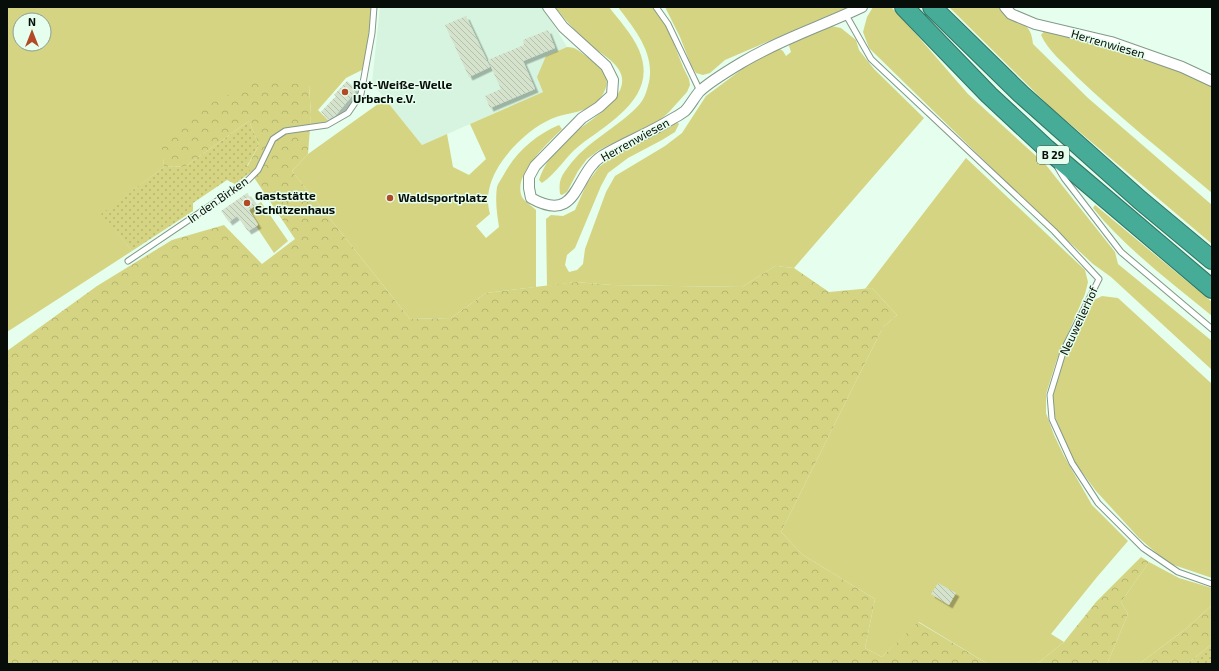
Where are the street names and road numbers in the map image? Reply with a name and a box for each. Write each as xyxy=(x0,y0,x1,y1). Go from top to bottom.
street label: Herrenwiesen xyxy=(1070,26,1147,60)
street label: Herrenwiesen xyxy=(598,115,671,164)
road number: B 29 xyxy=(1037,146,1069,164)
street label: In den Birken xyxy=(185,173,250,225)
street label: Neuweilerhof xyxy=(1056,284,1100,357)

